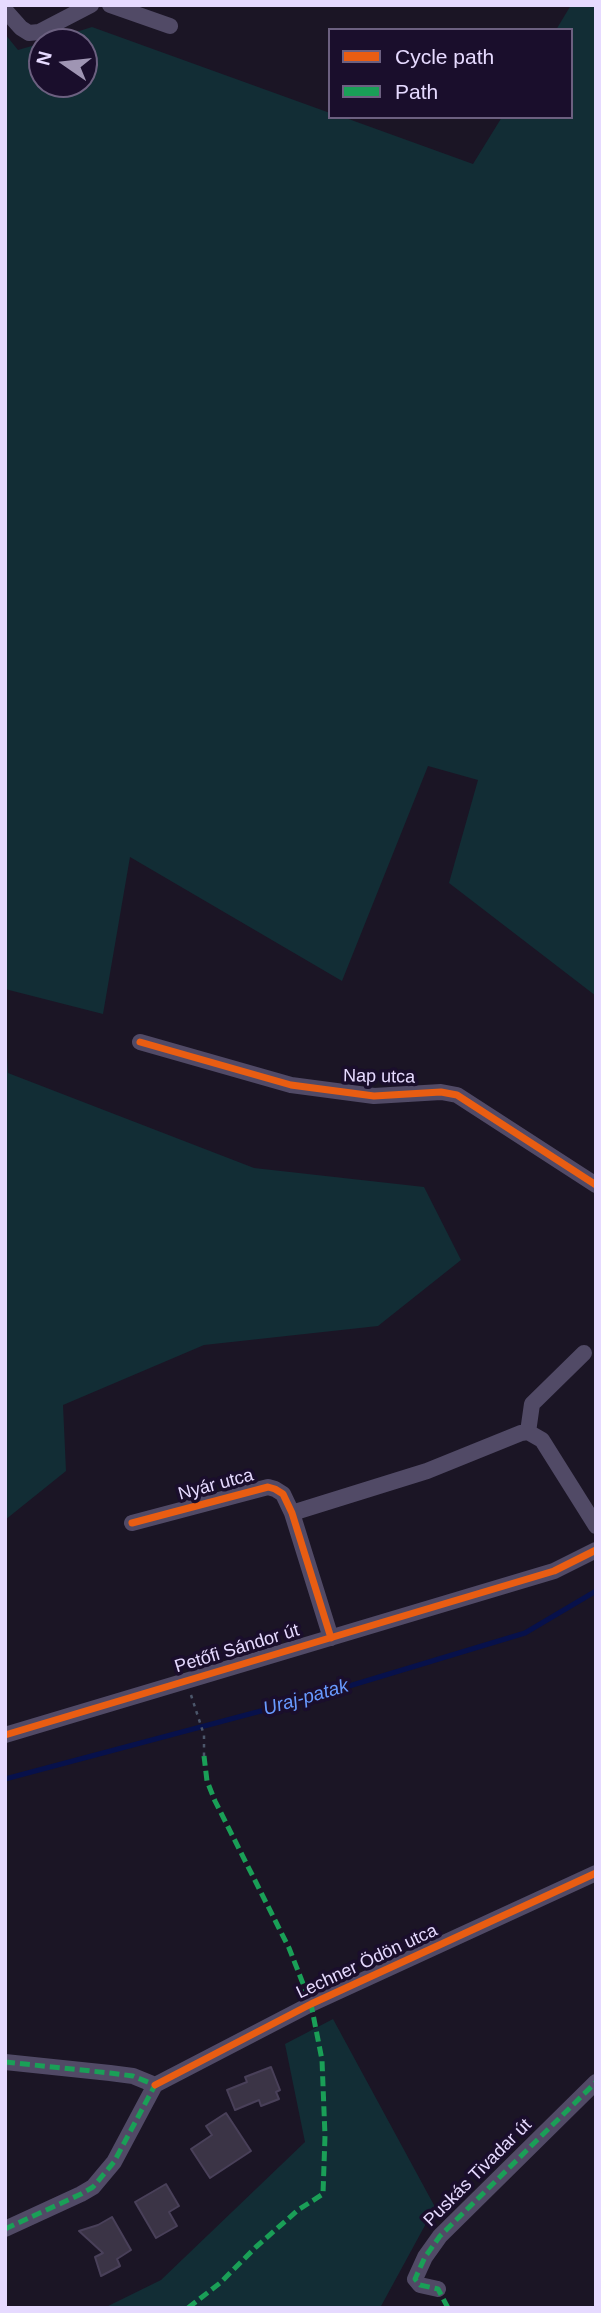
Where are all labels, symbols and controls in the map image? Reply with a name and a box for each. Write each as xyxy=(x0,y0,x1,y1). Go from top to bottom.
north arrow xyxy=(28,28,98,98)
legend xyxy=(328,28,573,119)
text: Cycle path xyxy=(395,45,494,68)
text: N xyxy=(32,49,56,67)
text: Path xyxy=(395,80,438,103)
street label: Nap utca xyxy=(343,1066,415,1088)
street label: Nyár utca xyxy=(176,1465,256,1505)
street label: Petőfi Sándor út xyxy=(172,1620,302,1678)
water label: Uraj-patak xyxy=(261,1675,351,1721)
street label: Lechner Ödön utca xyxy=(293,1920,441,2004)
street label: Puskás Tivadar út xyxy=(420,2115,536,2231)

